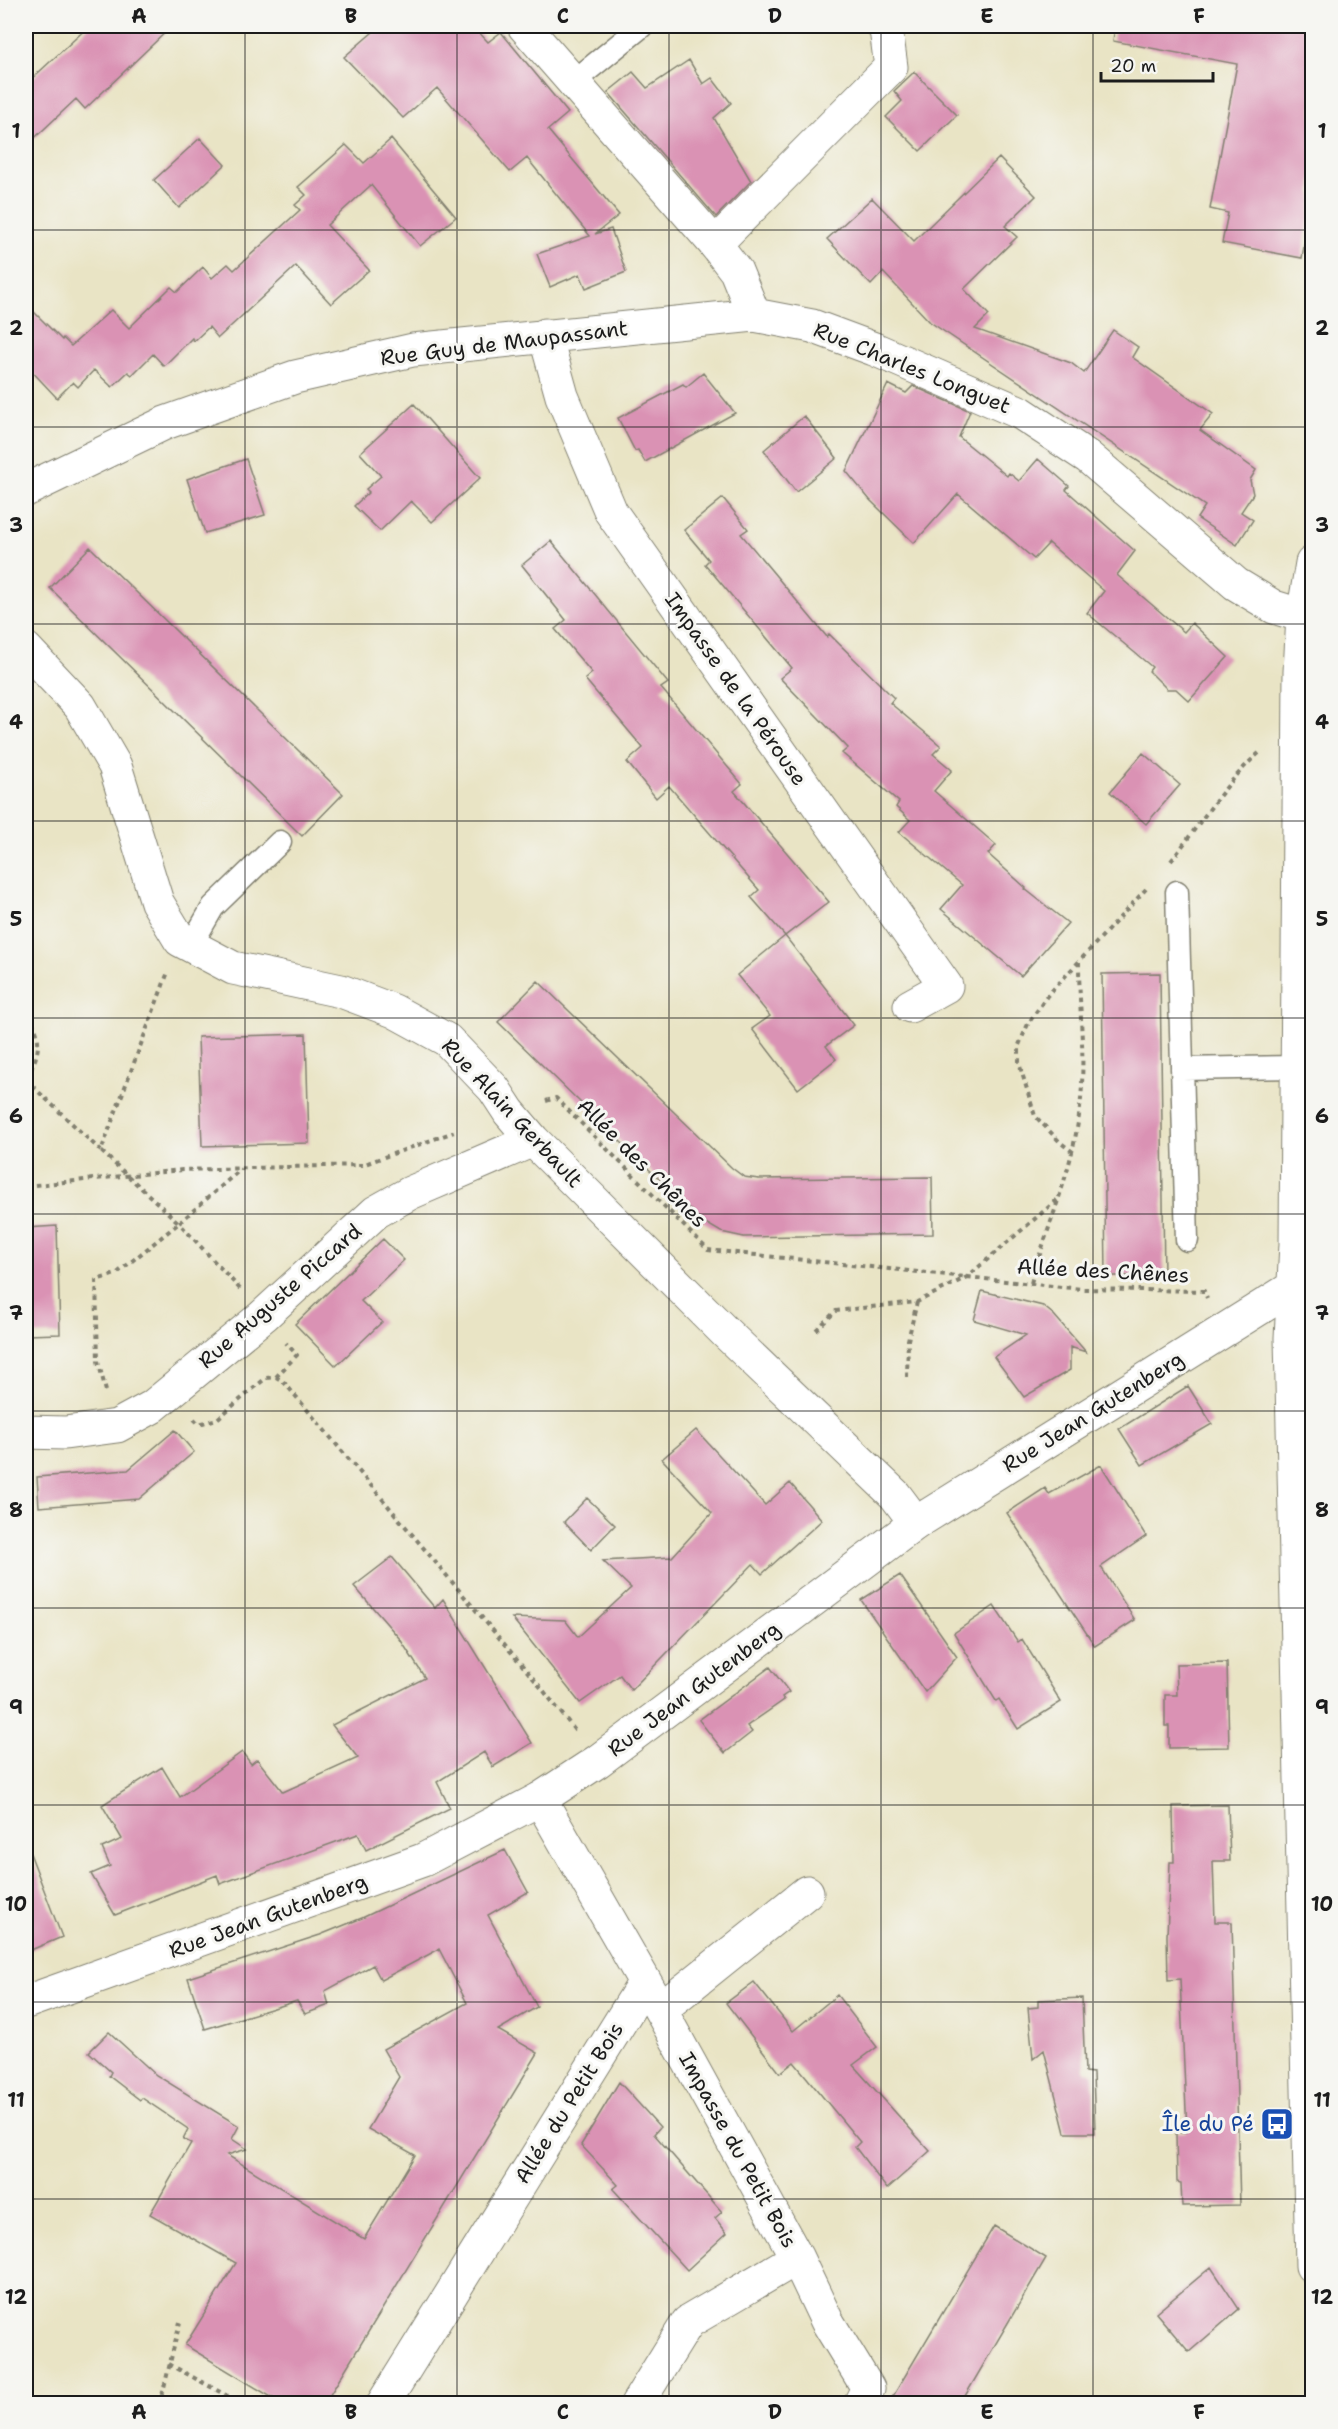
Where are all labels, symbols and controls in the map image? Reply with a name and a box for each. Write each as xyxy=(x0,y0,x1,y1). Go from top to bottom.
text: A xyxy=(131,3,147,29)
text: B xyxy=(345,3,357,29)
text: C xyxy=(557,3,569,29)
text: D xyxy=(768,3,782,29)
text: E xyxy=(980,3,994,29)
text: F xyxy=(1193,3,1205,29)
scale bar xyxy=(1101,45,1214,83)
text: 20 m xyxy=(1110,54,1156,78)
text: 1 xyxy=(11,118,21,144)
text: 1 xyxy=(1317,118,1327,144)
street label: Rue Guy de Maupassant xyxy=(379,314,629,372)
text: 2 xyxy=(9,315,23,341)
text: 2 xyxy=(1315,315,1329,341)
street label: Rue Charles Longuet xyxy=(809,316,1015,420)
text: 3 xyxy=(9,512,23,538)
text: 3 xyxy=(1315,512,1329,538)
street label: Impasse de la Pérouse xyxy=(659,587,813,791)
text: 4 xyxy=(9,709,23,735)
text: 4 xyxy=(1315,709,1329,735)
text: 5 xyxy=(10,906,22,932)
text: 5 xyxy=(1316,906,1328,932)
street label: Rue Alain Gerbault xyxy=(435,1032,589,1194)
street label: Allée des Chênes xyxy=(571,1092,713,1234)
text: 6 xyxy=(9,1103,23,1129)
text: 6 xyxy=(1315,1103,1329,1129)
street label: Rue Auguste Piccard xyxy=(192,1217,368,1375)
street label: Allée des Chênes xyxy=(1016,1253,1190,1289)
text: 7 xyxy=(9,1300,23,1326)
text: 7 xyxy=(1315,1300,1329,1326)
street label: Rue Jean Gutenberg xyxy=(997,1345,1189,1479)
text: 8 xyxy=(9,1497,23,1523)
text: 8 xyxy=(1315,1497,1329,1523)
street label: Rue Jean Gutenberg xyxy=(602,1615,786,1763)
text: 9 xyxy=(9,1694,23,1720)
text: 9 xyxy=(1315,1694,1329,1720)
street label: Rue Jean Gutenberg xyxy=(165,1867,371,1965)
text: 10 xyxy=(5,1891,27,1917)
text: 10 xyxy=(1311,1891,1333,1917)
street label: Allée du Petit Bois xyxy=(508,2017,630,2189)
street label: Impasse du Petit Bois xyxy=(672,2047,804,2253)
text: 11 xyxy=(7,2087,25,2113)
text: 11 xyxy=(1313,2087,1331,2113)
bus stop icon: Île du Pé xyxy=(1259,2106,1295,2142)
place label: Île du Pé xyxy=(1162,2109,1254,2138)
text: 12 xyxy=(5,2284,27,2310)
text: 12 xyxy=(1311,2284,1333,2310)
text: A xyxy=(131,2399,147,2425)
text: B xyxy=(345,2399,357,2425)
text: C xyxy=(557,2399,569,2425)
text: D xyxy=(768,2399,782,2425)
text: E xyxy=(980,2399,994,2425)
text: F xyxy=(1193,2399,1205,2425)

